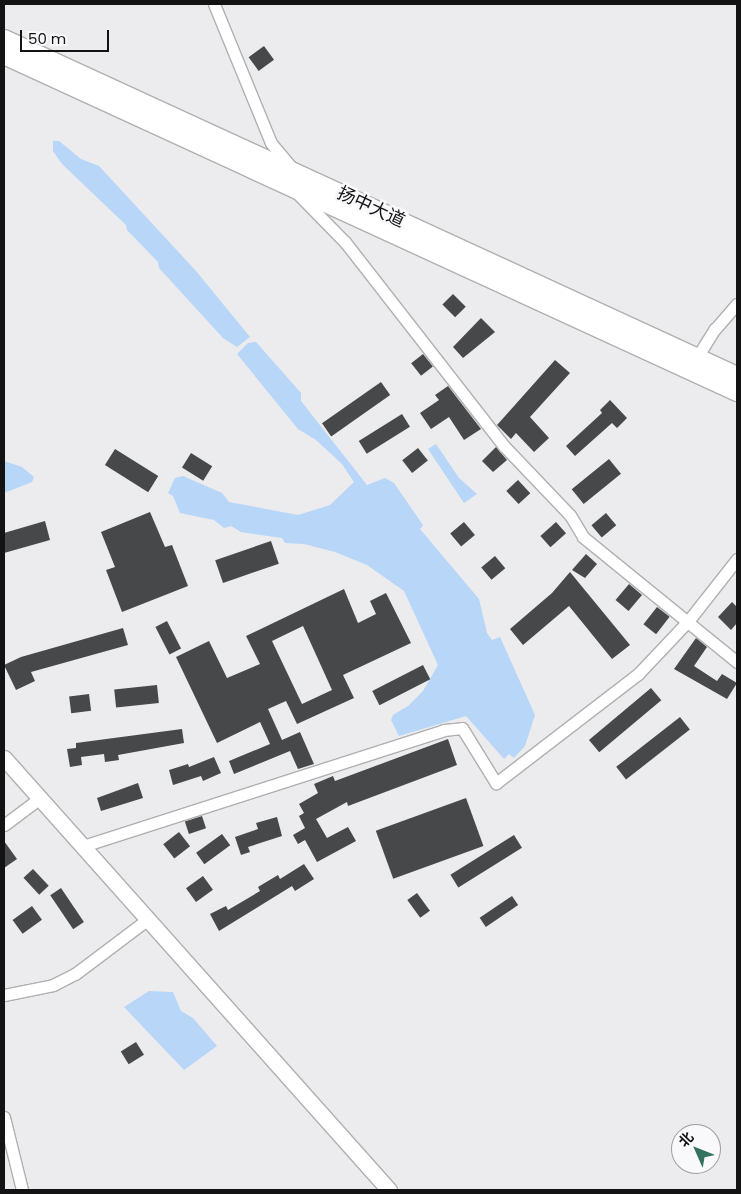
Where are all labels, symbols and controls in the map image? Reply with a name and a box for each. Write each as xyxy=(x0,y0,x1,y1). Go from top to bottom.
scale bar xyxy=(22,20,111,52)
text: 50 m xyxy=(28,28,66,49)
street label: 扬中大道 xyxy=(334,182,408,232)
north arrow xyxy=(671,1124,721,1174)
text: 北 xyxy=(674,1127,698,1151)

